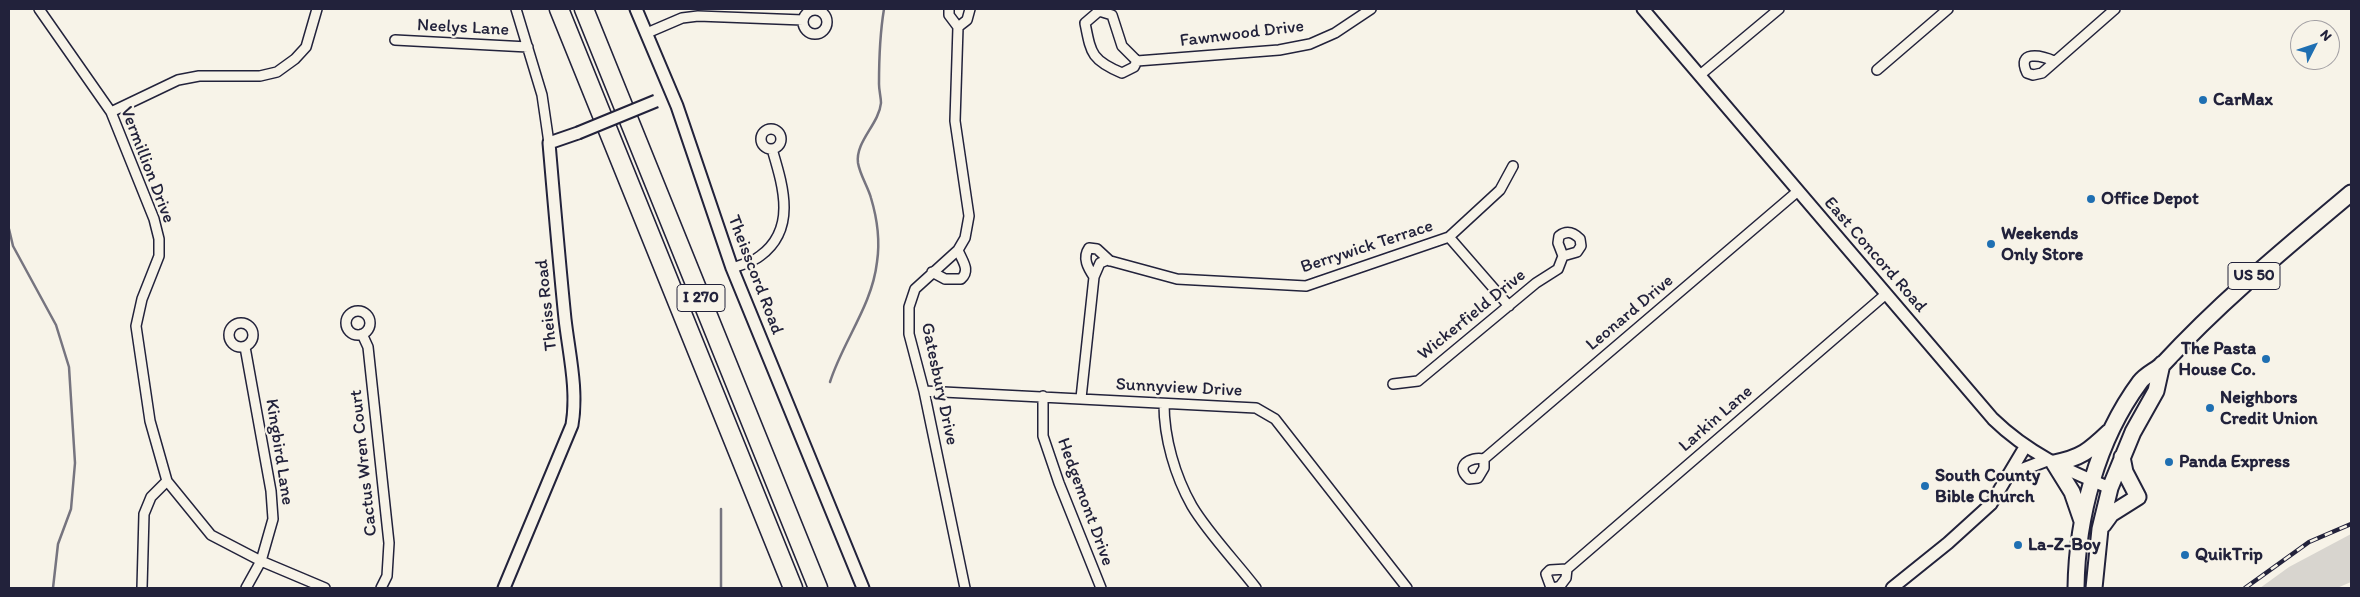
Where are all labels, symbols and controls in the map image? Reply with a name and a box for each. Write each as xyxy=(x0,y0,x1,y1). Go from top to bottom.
street label: Neelys Lane xyxy=(416,15,510,41)
street label: Fawnwood Drive xyxy=(1179,16,1305,52)
north arrow xyxy=(2290,20,2340,70)
text: N xyxy=(2316,26,2335,45)
place label: CarMax xyxy=(2213,89,2273,111)
marker: CarMax xyxy=(2197,94,2209,106)
street label: Vermillion Drive xyxy=(115,104,179,226)
place label: Office Depot xyxy=(2101,188,2199,210)
street label: East Concord Road xyxy=(1819,193,1931,317)
marker: Office Depot xyxy=(2085,193,2097,205)
street label: Theisscord Road xyxy=(722,212,788,338)
street label: Berrywick Terrace xyxy=(1298,215,1436,279)
place label: Weekends Only Store xyxy=(2001,223,2083,266)
marker: Weekends Only Store xyxy=(1985,238,1997,250)
street label: Theiss Road xyxy=(531,258,563,352)
road number: US 50 xyxy=(2228,262,2280,290)
street label: Wickerfield Drive xyxy=(1414,265,1530,365)
street label: Leonard Drive xyxy=(1582,270,1678,356)
road number: I 270 xyxy=(677,284,725,312)
street label: Gatesbury Drive xyxy=(915,321,963,447)
place label: The Pasta House Co. xyxy=(2179,338,2256,380)
marker: The Pasta House Co. xyxy=(2260,353,2272,365)
street label: Sunnyview Drive xyxy=(1115,374,1243,402)
street label: Larkin Lane xyxy=(1675,381,1757,457)
place label: Neighbors Credit Union xyxy=(2220,387,2318,429)
street label: Cactus Wren Court xyxy=(346,389,382,537)
street label: Kingbird Lane xyxy=(260,397,298,507)
marker: Neighbors Credit Union xyxy=(2204,402,2216,414)
street label: Hedgemont Drive xyxy=(1052,435,1118,569)
place label: Panda Express xyxy=(2179,451,2290,473)
marker: Panda Express xyxy=(2163,456,2175,468)
place label: South County Bible Church xyxy=(1935,465,2040,508)
marker: South County Bible Church xyxy=(1919,480,1931,492)
place label: La-Z-Boy xyxy=(2028,534,2101,556)
marker: La-Z-Boy xyxy=(2012,539,2024,551)
place label: QuikTrip xyxy=(2195,544,2263,566)
marker: QuikTrip xyxy=(2179,549,2191,561)

